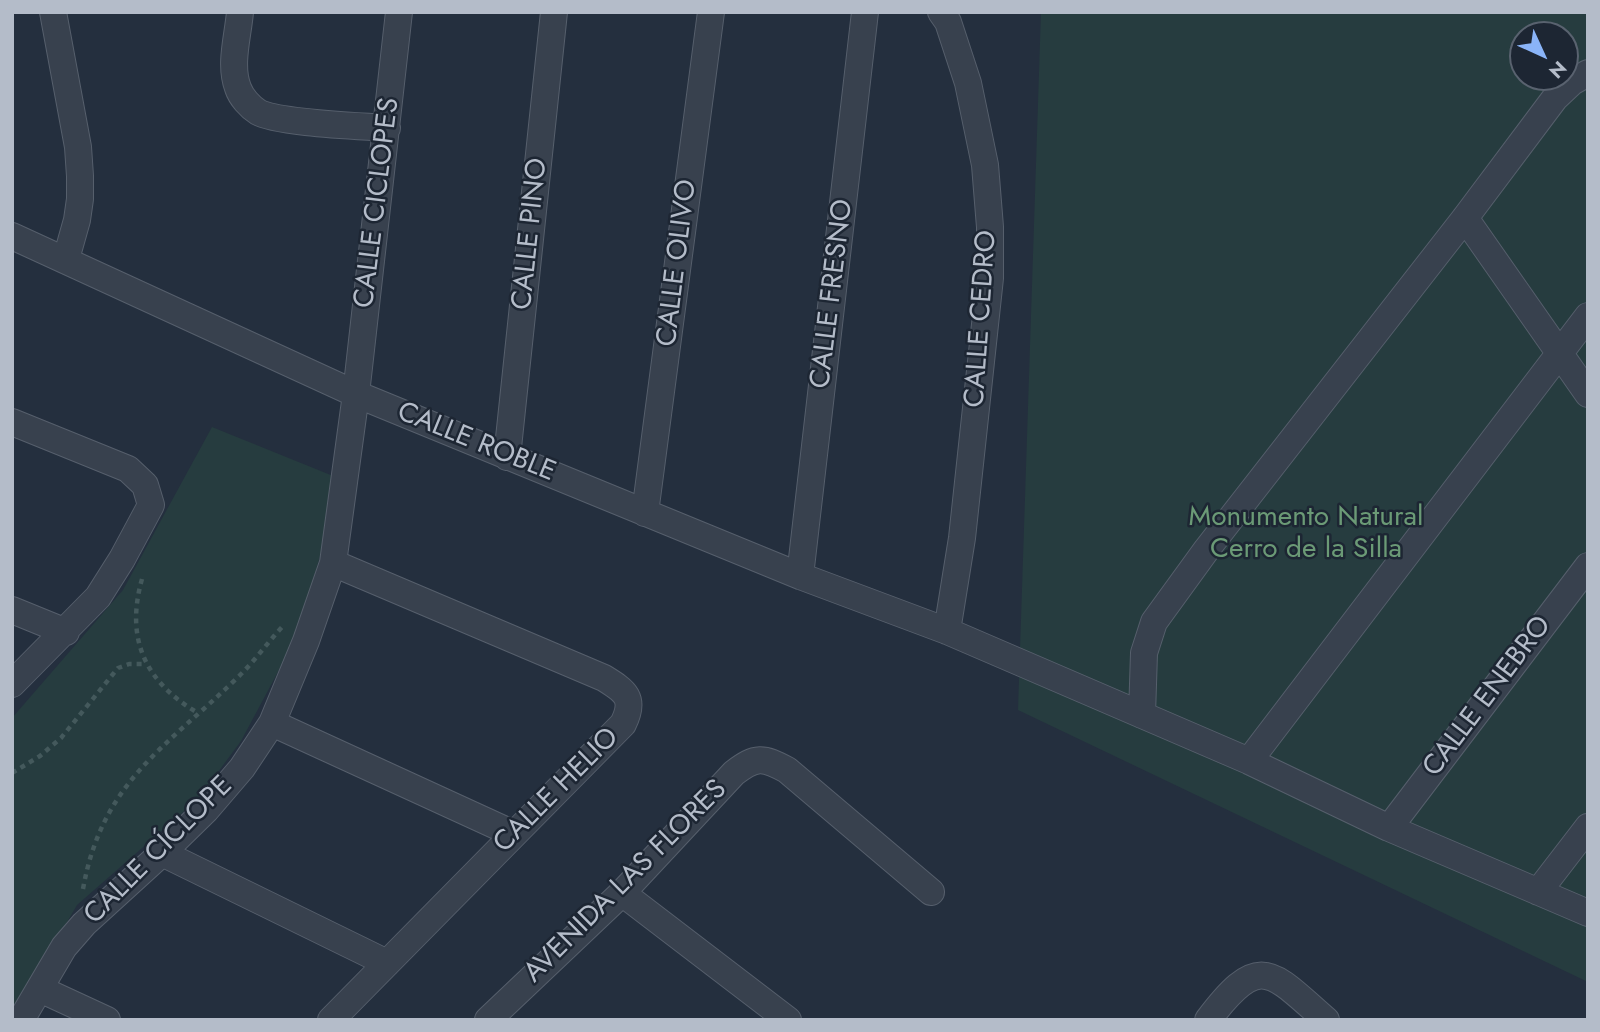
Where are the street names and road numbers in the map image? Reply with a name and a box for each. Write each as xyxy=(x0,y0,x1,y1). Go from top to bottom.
street label: CALLE CICLOPES xyxy=(348,96,408,310)
street label: CALLE PINO xyxy=(506,157,556,311)
street label: CALLE OLIVO xyxy=(651,178,705,348)
street label: CALLE FRESNO xyxy=(805,197,861,391)
street label: CALLE CEDRO xyxy=(959,229,1005,409)
street label: CALLE ROBLE xyxy=(392,396,560,490)
street label: CALLE ENEBRO xyxy=(1417,610,1559,784)
street label: CALLE HELIO xyxy=(487,721,627,861)
street label: CALLE CÍCLOPE xyxy=(78,770,240,932)
street label: AVENIDA LAS FLORES xyxy=(518,774,734,990)

